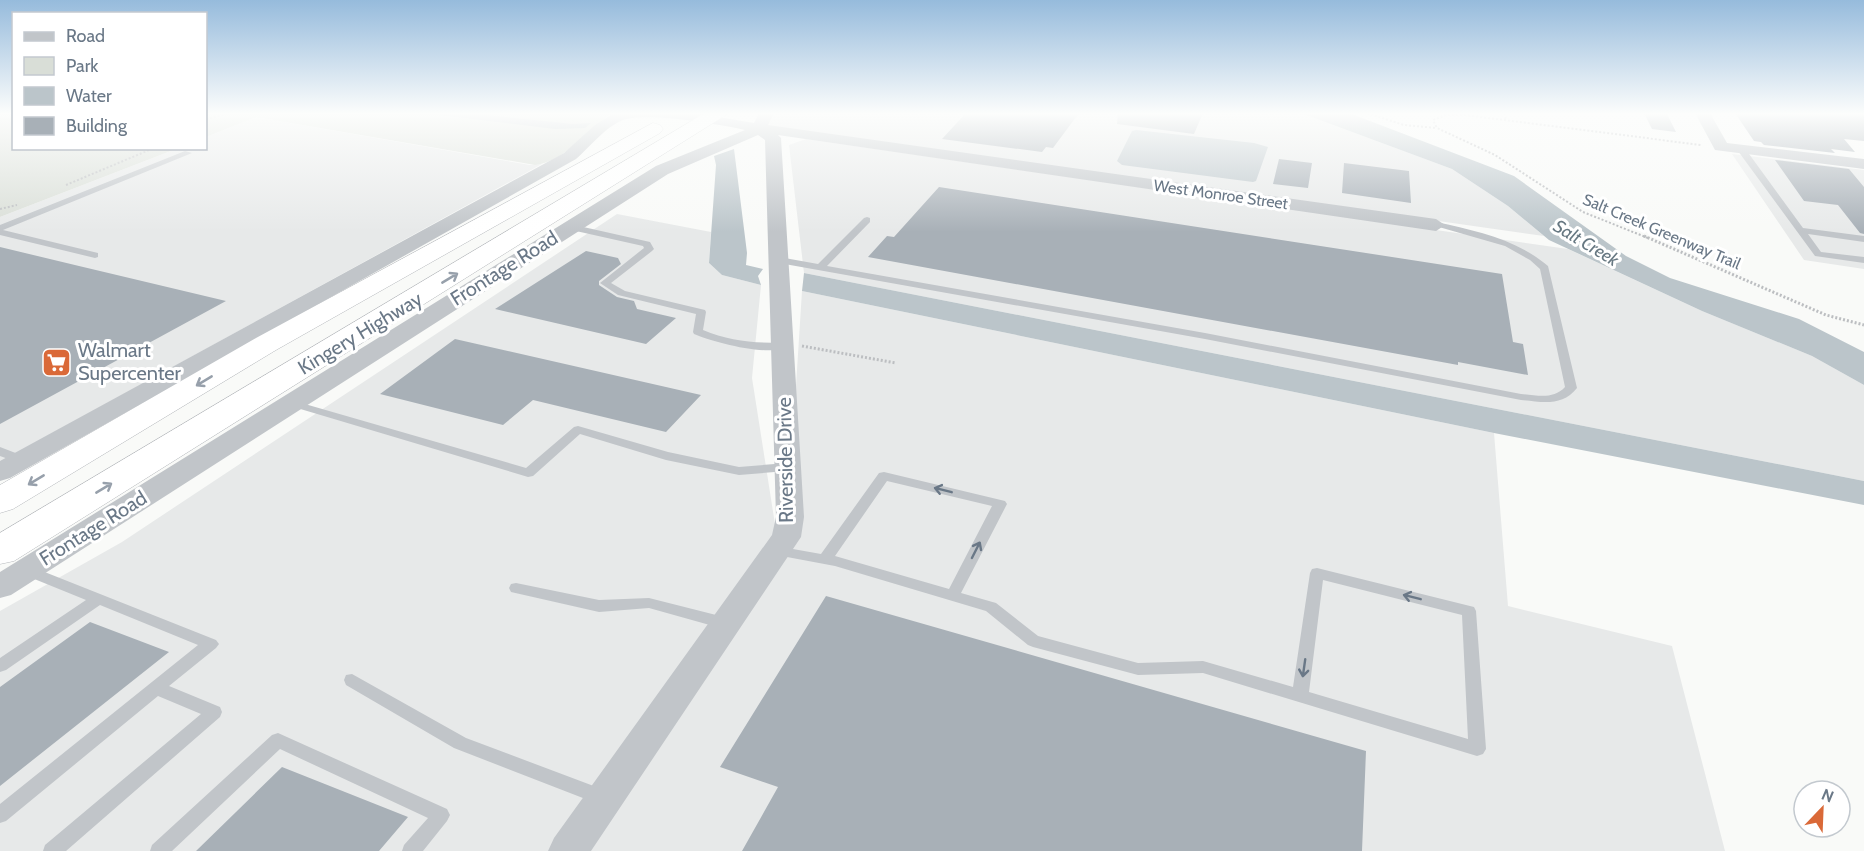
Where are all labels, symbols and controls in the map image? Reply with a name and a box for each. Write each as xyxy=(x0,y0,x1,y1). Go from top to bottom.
legend xyxy=(12,12,207,150)
text: Road xyxy=(66,25,105,47)
text: Park xyxy=(66,55,99,77)
text: Water xyxy=(66,85,112,107)
text: Building xyxy=(66,115,128,137)
street label: West Monroe Street xyxy=(1153,176,1290,213)
street label: Salt Creek Greenway Trail xyxy=(1580,189,1744,273)
water label: Salt Creek xyxy=(1549,215,1623,271)
street label: Frontage Road xyxy=(446,225,562,311)
one-way arrow xyxy=(441,271,458,283)
street label: Kingery Highway xyxy=(293,286,427,380)
place label: Walmart Supercenter xyxy=(78,338,182,385)
supermarket icon: Walmart Supercenter xyxy=(41,346,73,378)
one-way arrow xyxy=(196,375,213,387)
street label: Riverside Drive xyxy=(772,397,798,523)
one-way arrow xyxy=(28,474,45,486)
one-way arrow xyxy=(95,482,112,494)
one-way arrow xyxy=(933,483,952,495)
street label: Frontage Road xyxy=(35,485,151,571)
one-way arrow xyxy=(971,541,982,559)
one-way arrow xyxy=(1403,591,1422,602)
one-way arrow xyxy=(1299,658,1310,678)
north arrow xyxy=(1792,779,1852,839)
text: N xyxy=(1819,785,1837,807)

